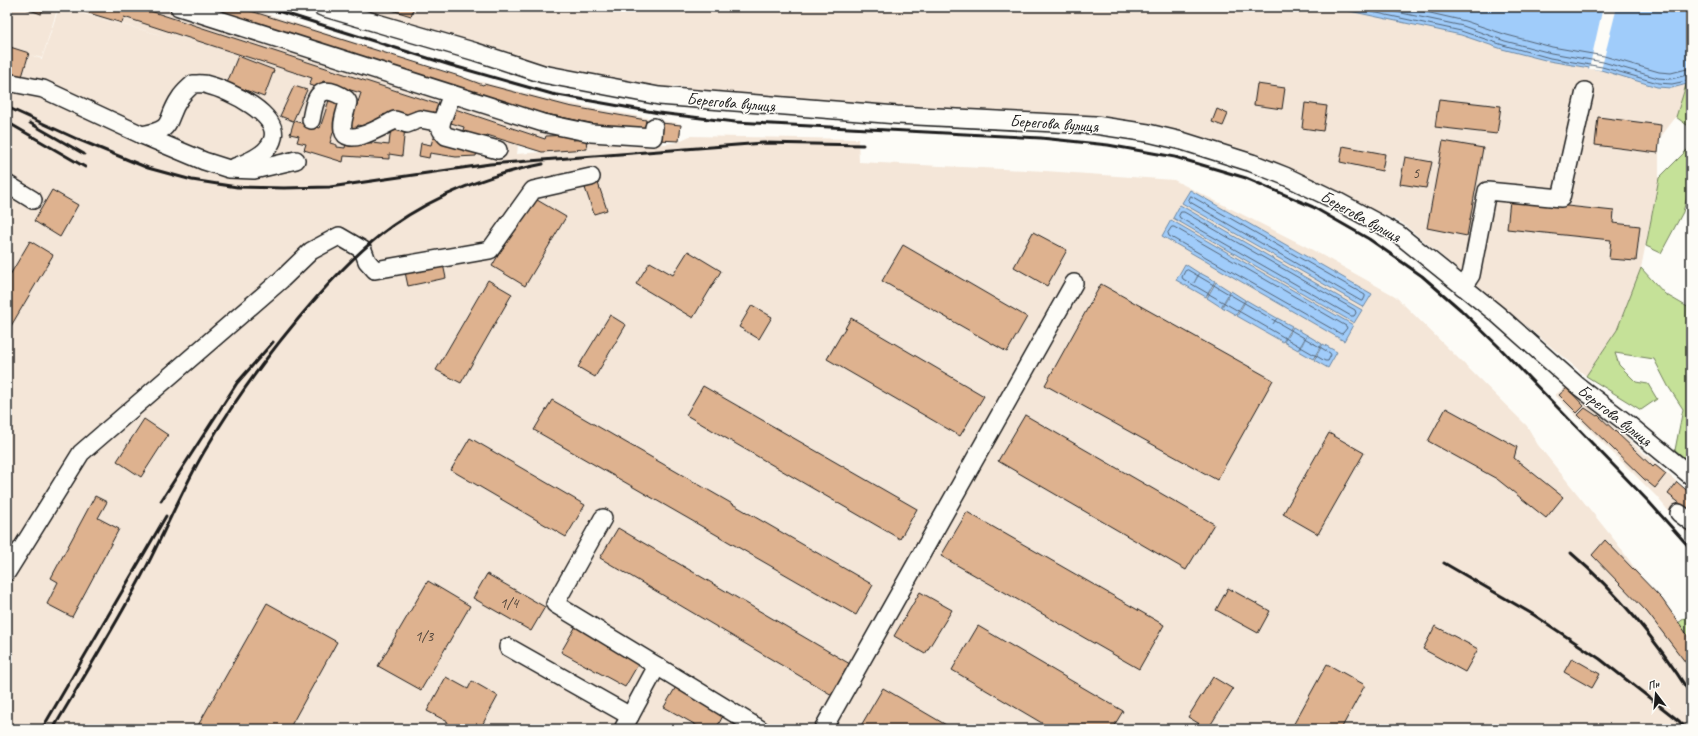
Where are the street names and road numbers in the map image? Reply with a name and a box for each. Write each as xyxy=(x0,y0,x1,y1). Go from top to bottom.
street label: Берегова вулиця xyxy=(686,88,777,117)
street label: Берегова вулиця xyxy=(1009,110,1100,137)
street label: Берегова вулиця xyxy=(1317,186,1405,248)
street label: Берегова вулиця xyxy=(1573,380,1657,451)

